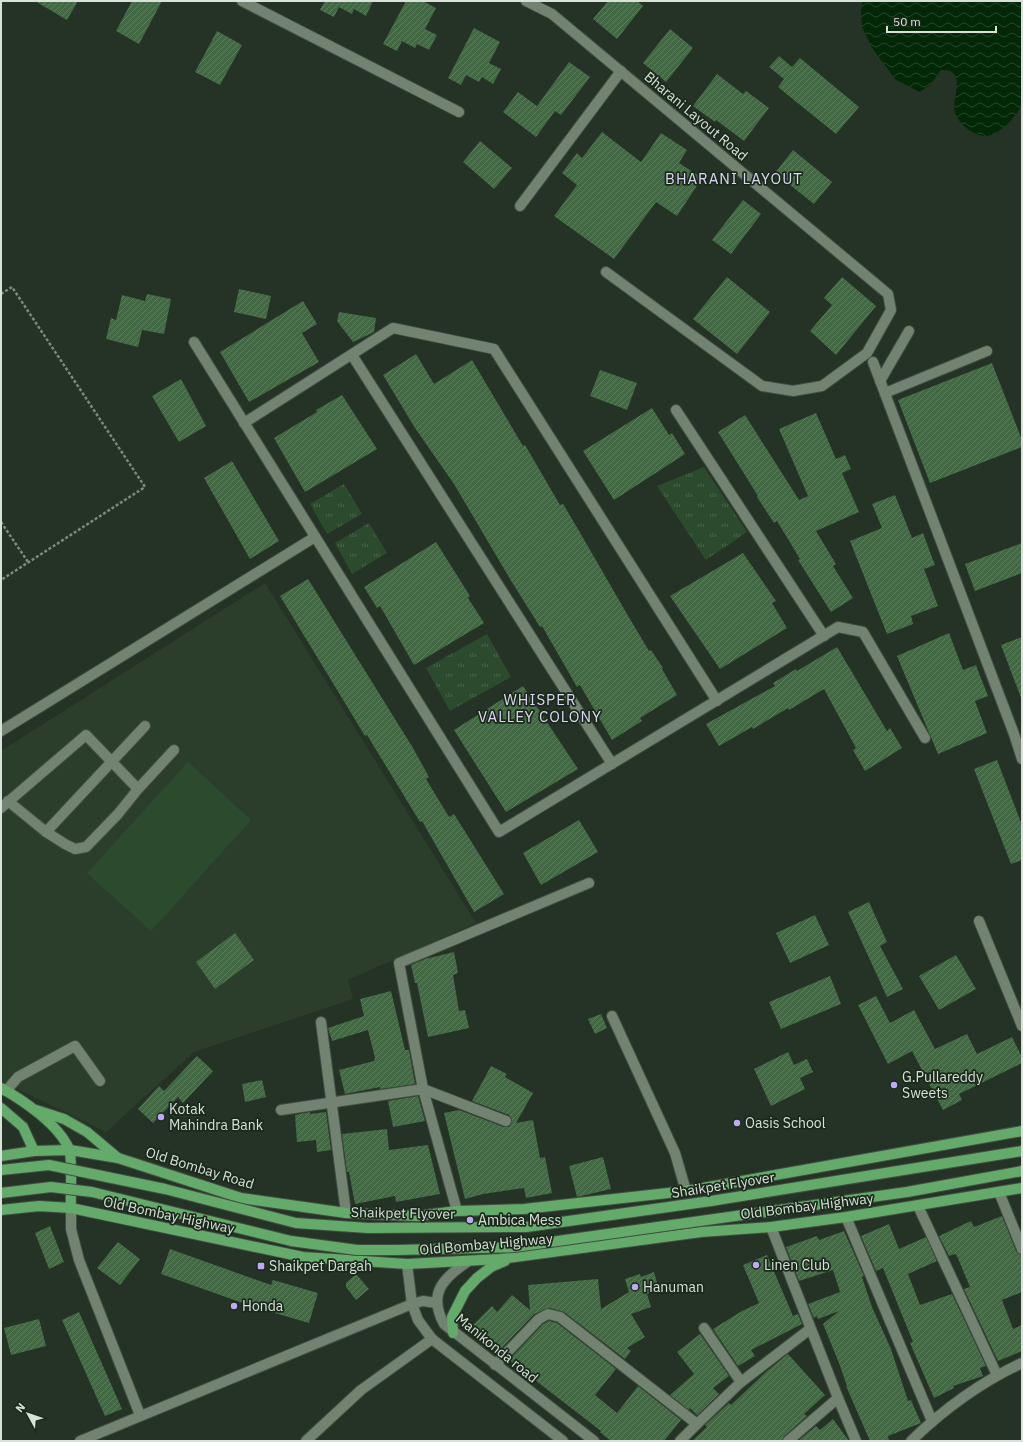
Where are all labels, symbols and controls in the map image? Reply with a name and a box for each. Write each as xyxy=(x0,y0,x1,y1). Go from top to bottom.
scale bar xyxy=(887,8,996,34)
text: 50 m xyxy=(893,14,921,29)
street label: Bharani Layout Road xyxy=(641,68,751,164)
district label: BHARANI LAYOUT xyxy=(665,169,803,188)
district label: WHISPER VALLEY COLONY xyxy=(478,690,602,726)
place label: G.Pullareddy Sweets xyxy=(902,1068,983,1102)
marker: G.Pullareddy Sweets xyxy=(889,1080,899,1090)
place label: Kotak Mahindra Bank xyxy=(169,1100,264,1134)
marker: Kotak Mahindra Bank xyxy=(156,1112,166,1122)
place label: Oasis School xyxy=(745,1114,826,1132)
marker: Oasis School xyxy=(732,1118,742,1128)
street label: Old Bombay Road xyxy=(144,1143,256,1193)
street label: Shaikpet Flyover xyxy=(670,1168,776,1202)
street label: Old Bombay Highway xyxy=(739,1189,875,1223)
street label: Old Bombay Highway xyxy=(102,1192,236,1238)
street label: Shaikpet Flyover xyxy=(351,1203,455,1223)
place label: Ambica Mess xyxy=(478,1211,561,1229)
marker: Ambica Mess xyxy=(465,1215,475,1225)
street label: Old Bombay Highway xyxy=(419,1229,553,1259)
place label: Linen Club xyxy=(764,1256,830,1274)
place label: Shaikpet Dargah xyxy=(269,1257,372,1275)
marker: Linen Club xyxy=(751,1260,761,1270)
marker: Shaikpet Dargah xyxy=(256,1261,266,1271)
place label: Hanuman xyxy=(643,1278,704,1296)
marker: Hanuman xyxy=(630,1282,640,1292)
place label: Honda xyxy=(242,1297,284,1315)
marker: Honda xyxy=(229,1301,239,1311)
street label: Manikonda road xyxy=(452,1309,542,1387)
north arrow xyxy=(8,1394,48,1434)
text: N xyxy=(12,1400,28,1415)

